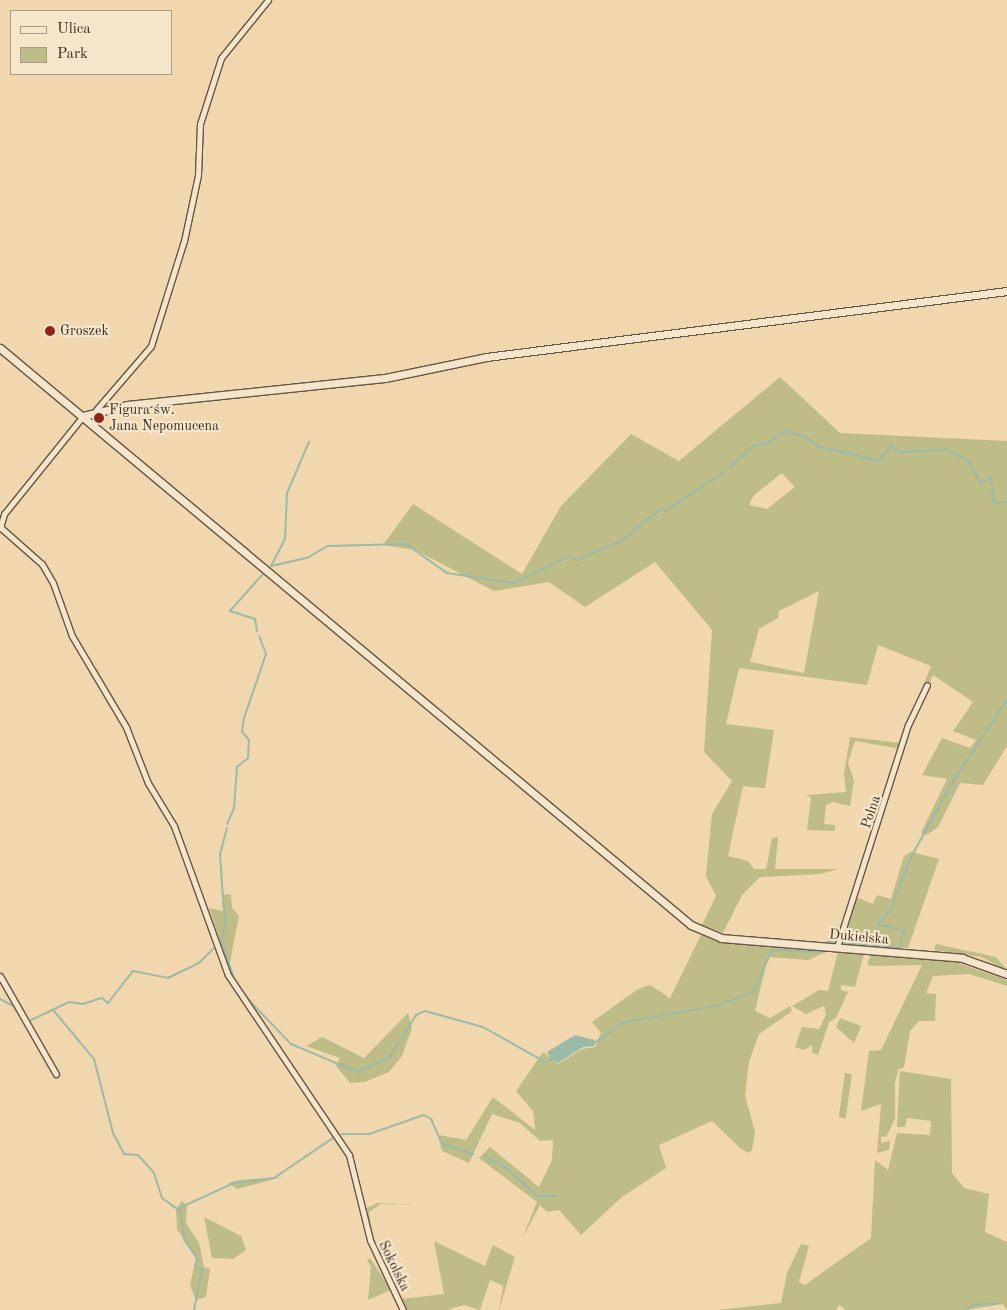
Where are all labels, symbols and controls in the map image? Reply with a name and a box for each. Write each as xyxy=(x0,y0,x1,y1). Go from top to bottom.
legend xyxy=(10,10,172,75)
text: Ulica xyxy=(57,22,91,37)
text: Park xyxy=(57,47,88,62)
place label: Groszek xyxy=(60,323,109,339)
marker: Groszek xyxy=(44,325,56,337)
place label: Figura św. Jana Nepomucena xyxy=(109,402,219,434)
marker: Figura św. Jana Nepomucena xyxy=(93,412,105,424)
street label: Polna xyxy=(858,793,884,831)
street label: Dukielska xyxy=(828,926,890,948)
street label: Sokolska xyxy=(375,1238,413,1294)

